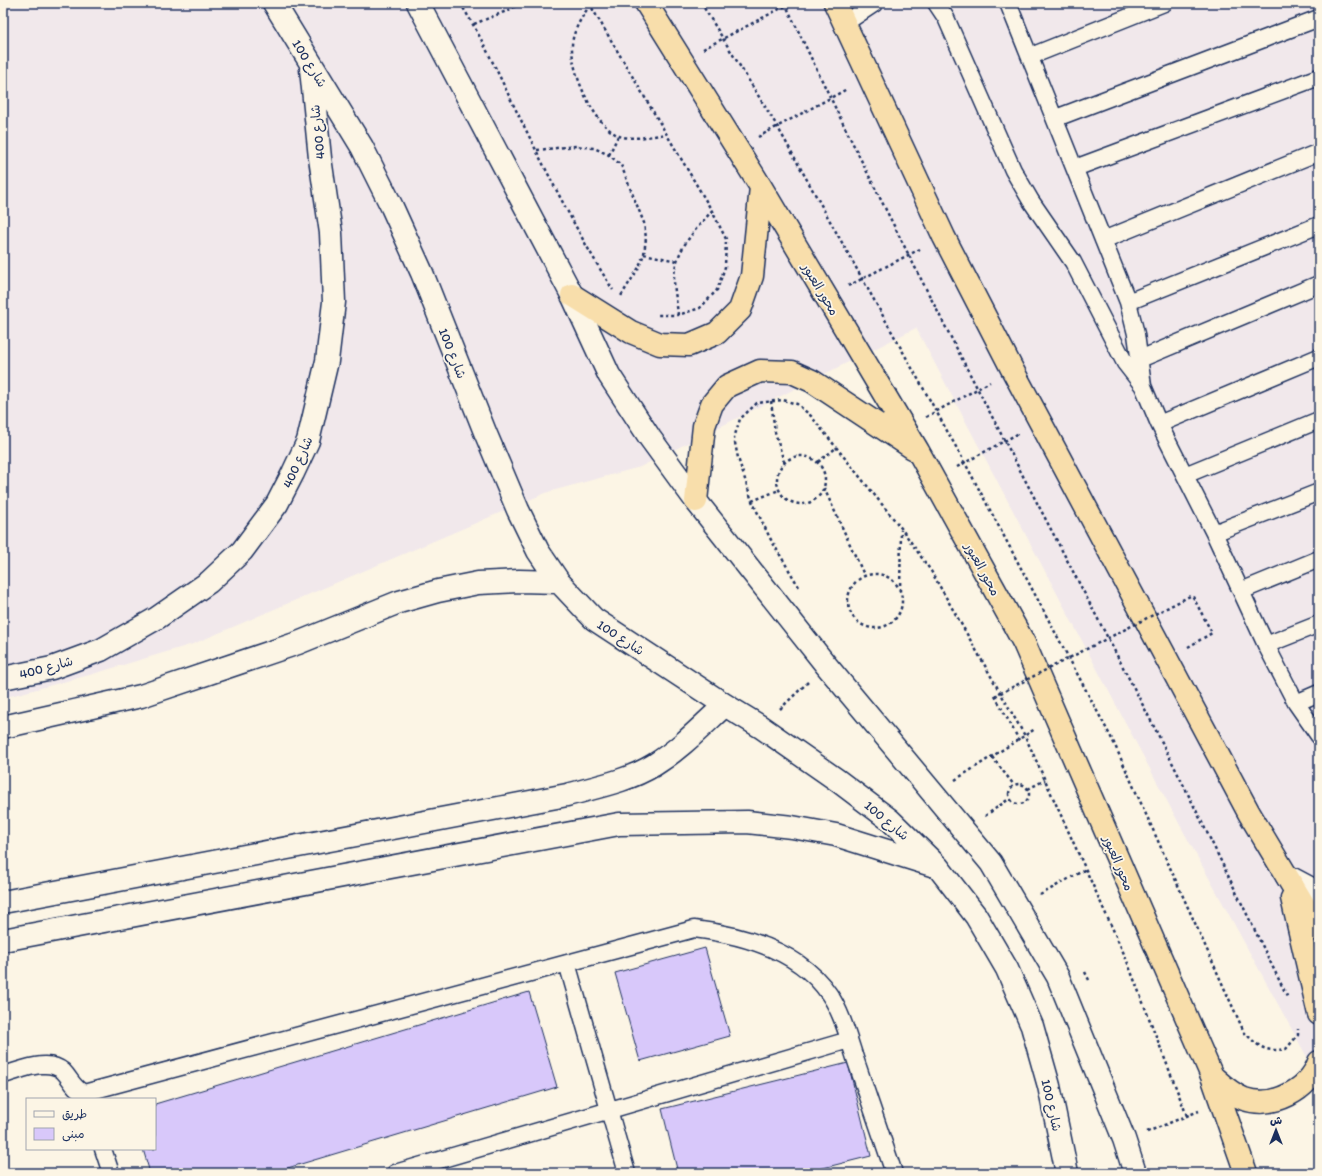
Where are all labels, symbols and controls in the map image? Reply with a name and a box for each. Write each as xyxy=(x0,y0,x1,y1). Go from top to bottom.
street label: شارع 100 xyxy=(287,37,330,91)
street label: شارع 400 xyxy=(307,104,330,160)
street label: محور العبور xyxy=(798,259,842,319)
street label: شارع 100 xyxy=(434,326,469,381)
street label: شارع 400 xyxy=(279,434,317,491)
street label: محور العبور xyxy=(960,539,1003,599)
street label: شارع 100 xyxy=(593,617,647,660)
street label: شارع 400 xyxy=(18,653,75,684)
street label: شارع 100 xyxy=(860,798,912,845)
street label: محور العبور xyxy=(1099,832,1137,893)
street label: شارع 100 xyxy=(1036,1078,1065,1133)
legend xyxy=(26,1098,156,1150)
text: طريق xyxy=(62,1107,87,1121)
north arrow xyxy=(1256,1110,1296,1150)
text: ش xyxy=(1270,1114,1282,1127)
text: مبنى xyxy=(62,1127,85,1142)

